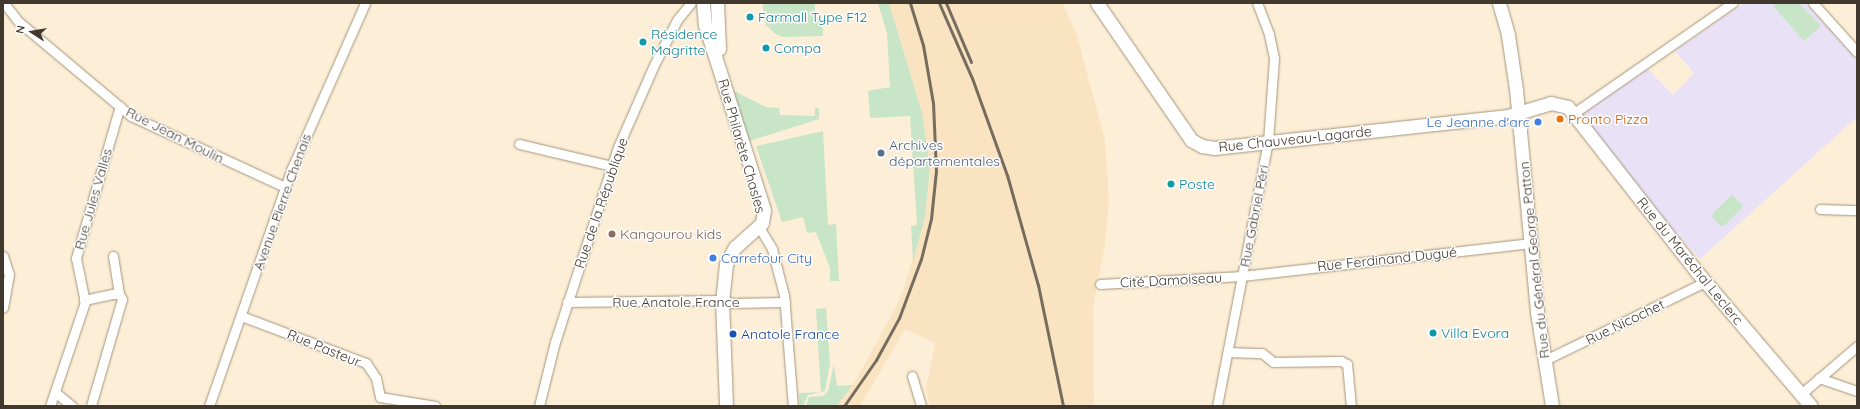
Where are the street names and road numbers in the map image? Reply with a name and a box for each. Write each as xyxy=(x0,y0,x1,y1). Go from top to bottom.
street label: Rue Philarète Chasles xyxy=(715,77,769,215)
street label: Rue Jean Moulin xyxy=(123,103,227,167)
street label: Rue Chauveau-Lagarde xyxy=(1218,123,1372,155)
street label: Avenue Pierre Chenais xyxy=(249,131,315,273)
street label: Rue de la République xyxy=(571,135,631,271)
street label: Rue Jules Vallès xyxy=(70,146,116,252)
street label: Rue du Général George Patton xyxy=(1515,161,1553,359)
street label: Rue Gabriel Péri xyxy=(1236,164,1272,268)
street label: Rue du Maréchal Leclerc xyxy=(1633,194,1747,328)
street label: Rue Ferdinand Dugué xyxy=(1316,243,1458,275)
street label: Cité Damoiseau xyxy=(1120,269,1222,291)
street label: Rue Anatole France xyxy=(612,294,740,310)
street label: Rue Nicochet xyxy=(1583,296,1667,348)
street label: Rue Pasteur xyxy=(285,326,363,370)

